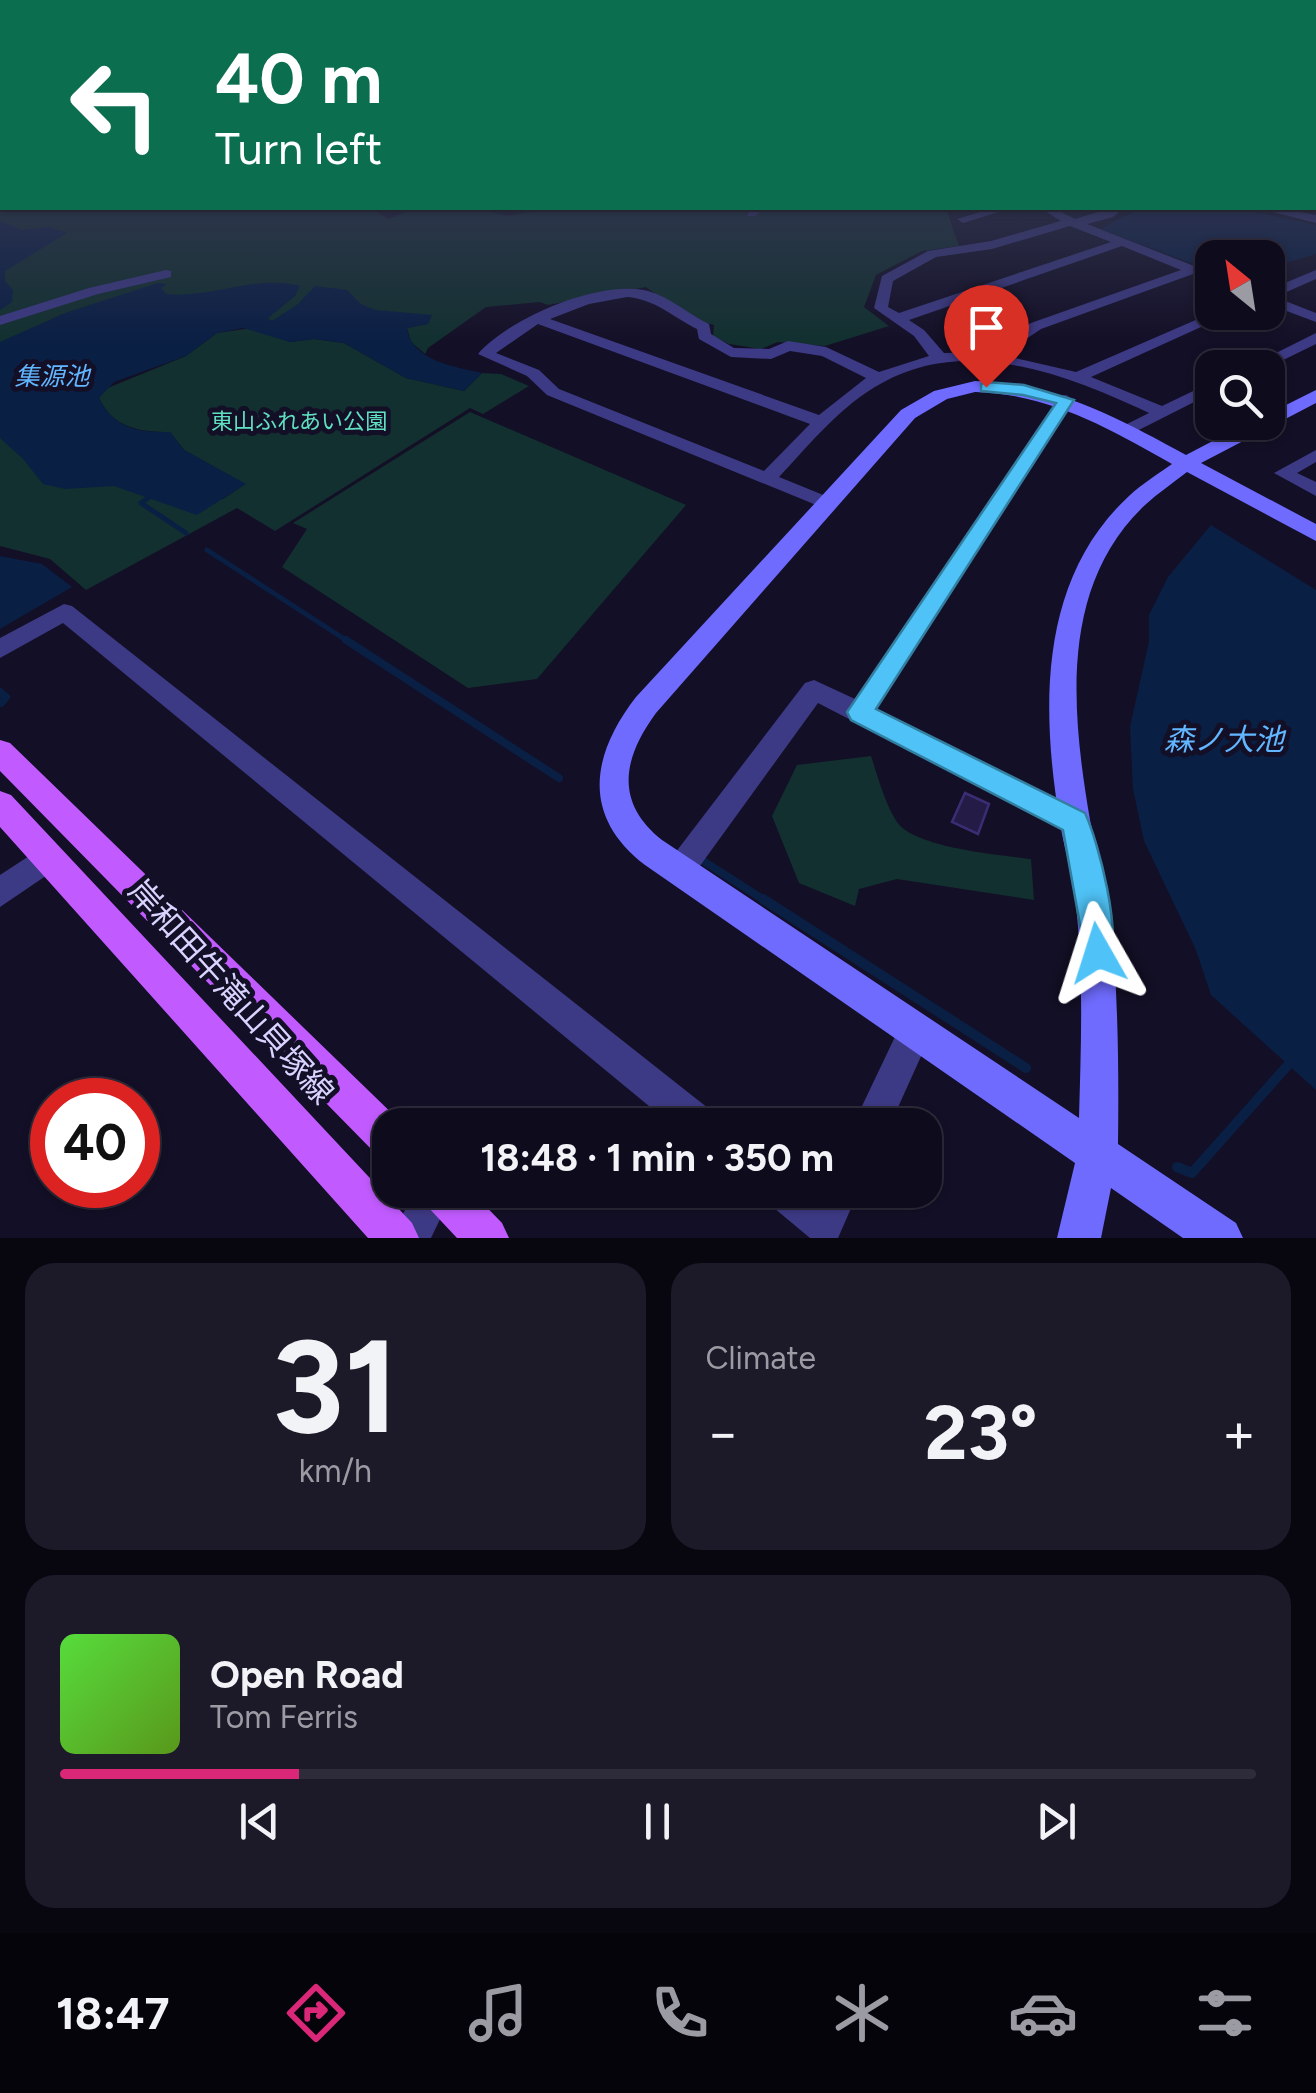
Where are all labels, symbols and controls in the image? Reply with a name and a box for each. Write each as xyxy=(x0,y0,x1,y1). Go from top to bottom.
text: 40 m xyxy=(215,36,382,121)
icon: left xyxy=(50,40,180,170)
text: Turn left xyxy=(215,121,382,175)
north arrow xyxy=(1195,240,1285,330)
map controls xyxy=(1195,240,1285,440)
pin xyxy=(944,285,1029,388)
icon: arrive xyxy=(959,300,1014,355)
button: search xyxy=(1195,350,1285,440)
water label: 集源池 xyxy=(14,361,92,391)
park label: 東山ふれあい公園 xyxy=(211,408,387,435)
water label: 森ノ大池 xyxy=(1164,721,1287,758)
street label: 岸和田牛滝山貝塚線 xyxy=(121,872,341,1112)
position arrow xyxy=(1046,901,1150,1005)
speed limit sign: 40 xyxy=(30,1078,160,1208)
text: 18:48 · 1 min · 350 m xyxy=(480,1135,834,1181)
text: 31 xyxy=(272,1309,399,1465)
text: Climate xyxy=(706,1339,816,1377)
text: 23° xyxy=(924,1388,1037,1478)
text: − xyxy=(706,1400,740,1466)
text: + xyxy=(1222,1400,1256,1466)
text: km/h xyxy=(299,1452,372,1490)
text: Open Road xyxy=(210,1652,404,1698)
text: Tom Ferris xyxy=(210,1698,358,1736)
icon: previous xyxy=(232,1794,287,1849)
icon: pause xyxy=(630,1794,685,1849)
icon: next xyxy=(1029,1794,1084,1849)
icon: directions xyxy=(281,1978,351,2048)
icon: music xyxy=(463,1978,533,2048)
icon: phone xyxy=(645,1978,715,2048)
icon: climate xyxy=(827,1978,897,2048)
icon: car xyxy=(1008,1978,1078,2048)
icon: filters xyxy=(1190,1978,1260,2048)
text: 18:47 xyxy=(56,1986,169,2040)

